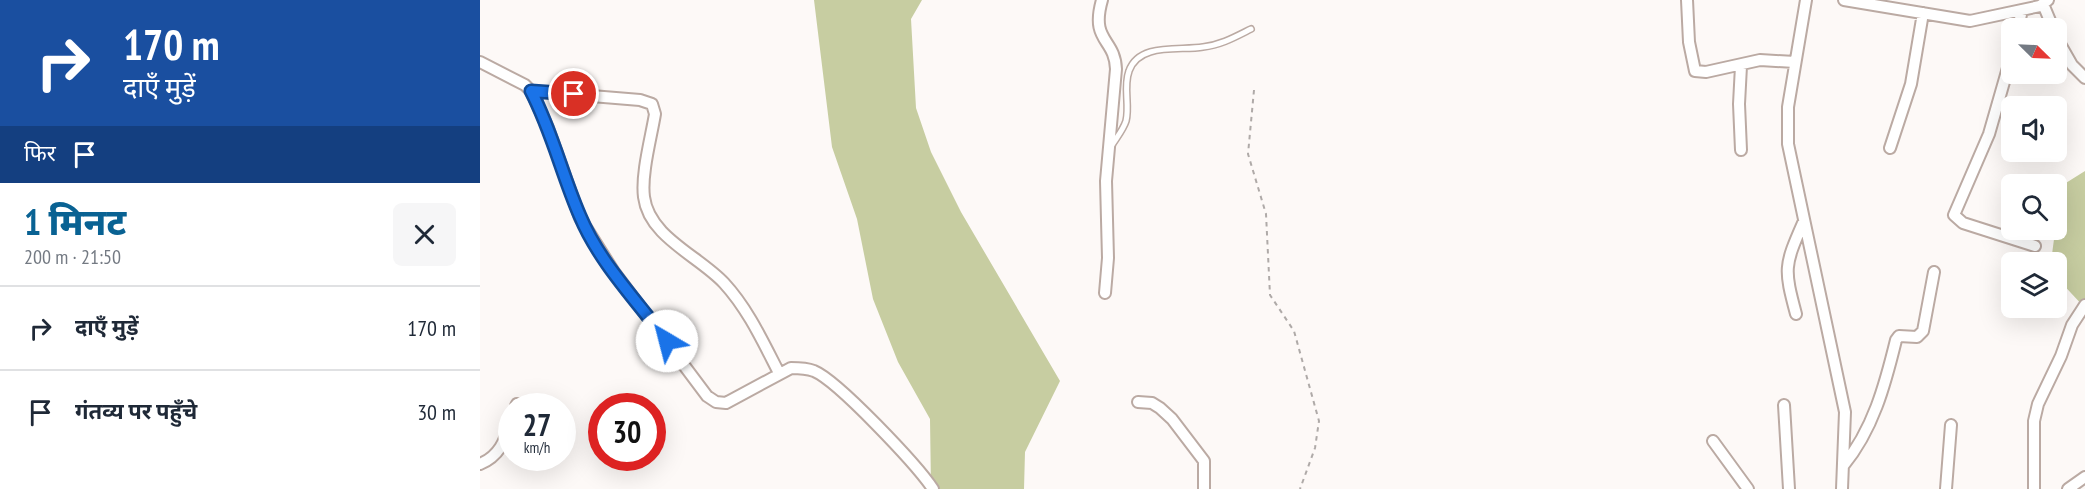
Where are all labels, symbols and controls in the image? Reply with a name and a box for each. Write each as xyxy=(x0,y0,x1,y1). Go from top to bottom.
text: 170 m xyxy=(123,17,220,72)
north arrow xyxy=(2001,18,2067,84)
map controls xyxy=(2001,18,2067,318)
icon: right xyxy=(24,24,102,102)
pin xyxy=(548,68,599,119)
text: दाएँ मुड़ें xyxy=(123,70,196,104)
icon: arrive xyxy=(557,77,590,110)
button: sound xyxy=(2001,96,2067,162)
icon: arrive xyxy=(68,138,101,171)
text: फिर xyxy=(24,139,56,167)
button: search xyxy=(2001,174,2067,240)
text: 1 मिनट xyxy=(24,198,126,245)
button: close xyxy=(393,203,456,266)
text: 200 m · 21:50 xyxy=(24,244,121,270)
button: layers xyxy=(2001,252,2067,318)
position arrow xyxy=(635,309,699,373)
icon: right xyxy=(24,312,57,345)
text: दाएँ मुड़ें xyxy=(75,313,139,341)
text: 170 m xyxy=(407,314,456,342)
speed limit sign: 30 xyxy=(588,393,666,471)
icon: arrive xyxy=(24,396,57,429)
text: गंतव्य पर पहुँचे xyxy=(75,397,197,425)
text: 30 m xyxy=(417,398,456,426)
text: 27 xyxy=(523,405,551,444)
text: km/h xyxy=(524,438,550,457)

